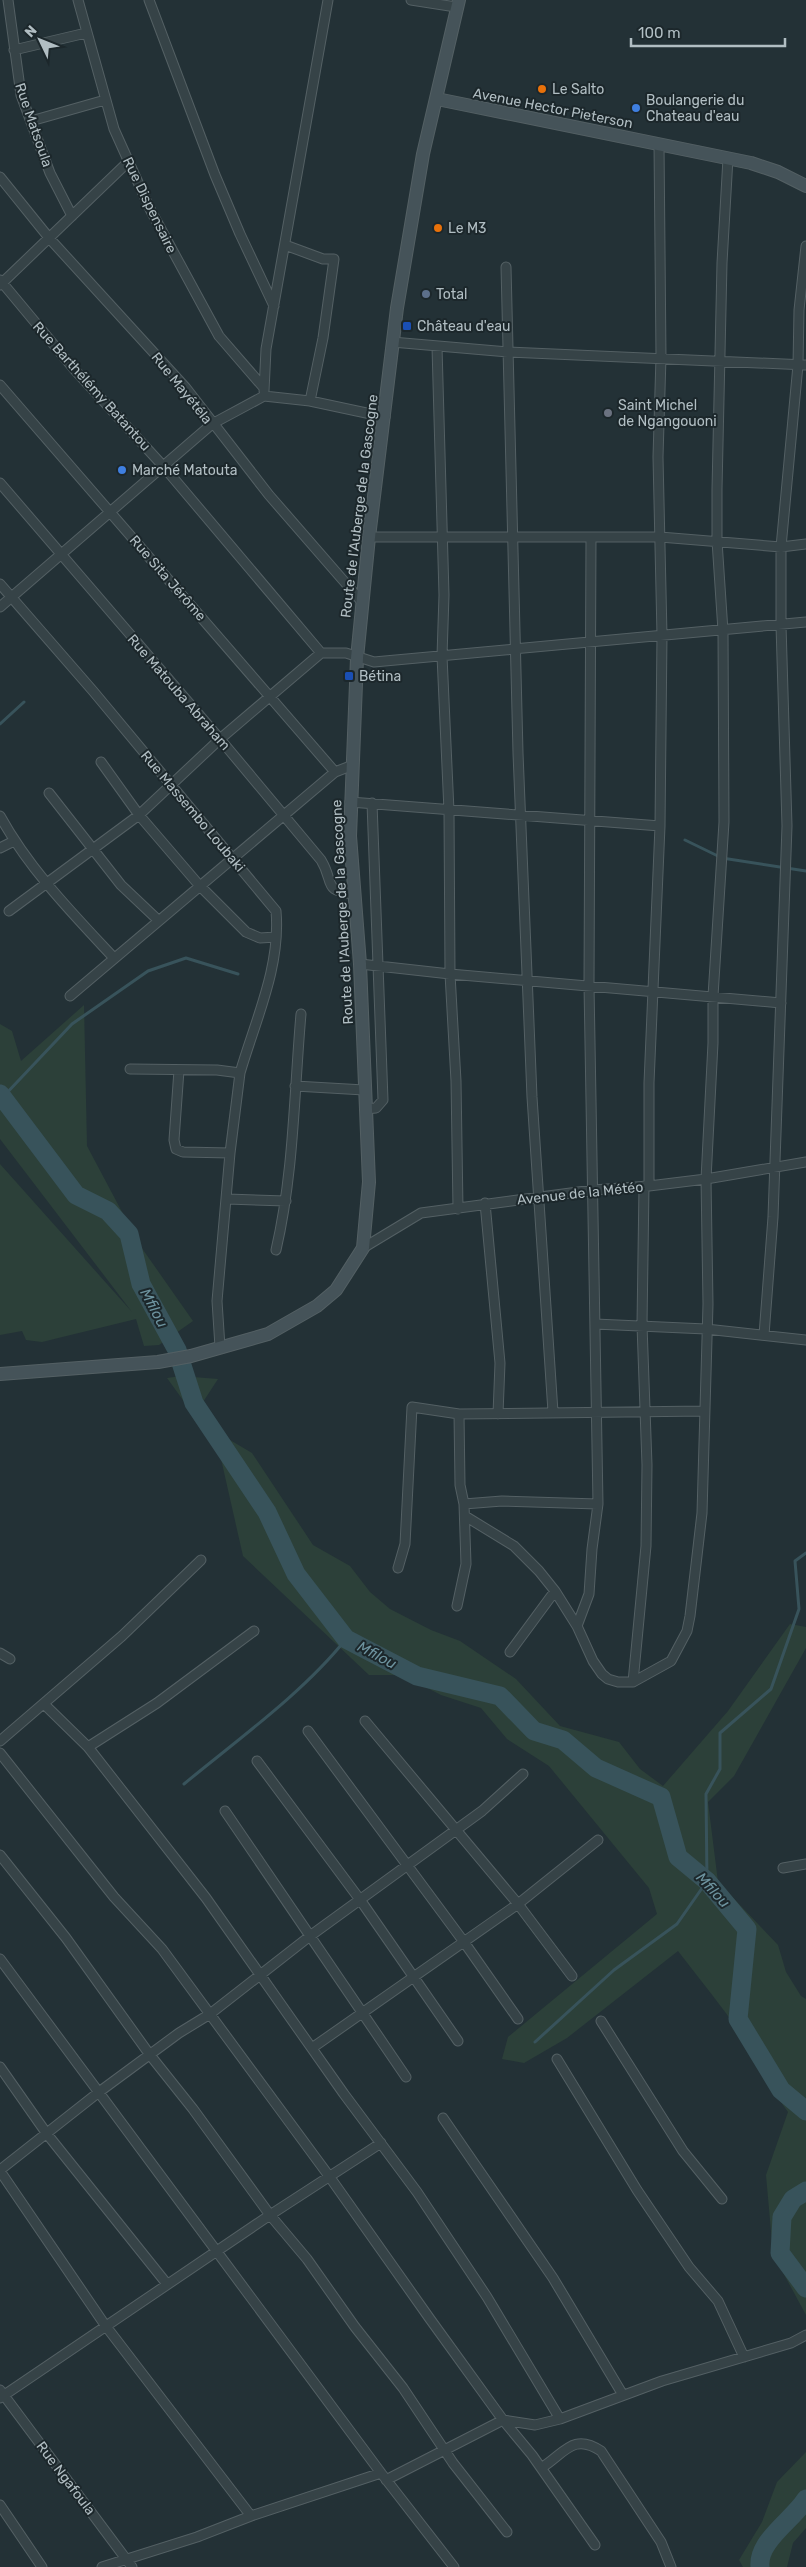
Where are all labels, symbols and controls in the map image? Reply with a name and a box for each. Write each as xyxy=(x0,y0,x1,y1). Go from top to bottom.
north arrow xyxy=(15,15,65,65)
scale bar xyxy=(631,15,785,47)
text: N xyxy=(21,22,41,41)
text: 100 m xyxy=(638,24,680,42)
street label: Rue Matsoula xyxy=(11,81,56,169)
place label: Le Salto xyxy=(552,81,604,98)
marker: Le Salto xyxy=(536,83,548,95)
street label: Avenue Hector Pieterson xyxy=(472,85,634,132)
place label: Boulangerie du Chateau d'eau xyxy=(646,92,744,125)
marker: Boulangerie du Chateau d'eau xyxy=(630,102,642,114)
street label: Rue Dispensaire xyxy=(119,154,180,256)
place label: Le M3 xyxy=(448,220,487,237)
marker: Le M3 xyxy=(432,222,444,234)
place label: Total xyxy=(436,286,467,303)
marker: Total xyxy=(420,288,432,300)
street label: Rue Barthélémy Batantou xyxy=(29,318,154,454)
place label: Château d'eau xyxy=(417,318,510,335)
marker: Château d'eau xyxy=(401,320,413,332)
street label: Rue Mayétéla xyxy=(148,349,216,428)
street label: Route de l'Auberge de la Gascogne xyxy=(337,393,382,619)
place label: Saint Michel de Ngangouoni xyxy=(618,397,717,430)
marker: Saint Michel de Ngangouoni xyxy=(602,407,614,419)
place label: Marché Matouta xyxy=(132,462,237,479)
marker: Marché Matouta xyxy=(116,464,128,476)
street label: Rue Sita Jérôme xyxy=(126,532,210,625)
street label: Rue Matouba Abraham xyxy=(124,631,234,754)
place label: Bétina xyxy=(359,668,401,685)
marker: Bétina xyxy=(343,670,355,682)
street label: Rue Massembo Loubaki xyxy=(137,747,248,875)
street label: Route de l'Auberge de la Gascogne xyxy=(328,799,357,1025)
street label: Avenue de la Météo xyxy=(516,1178,644,1209)
water label: Mfilou xyxy=(136,1285,172,1331)
water label: Mfilou xyxy=(354,1637,400,1673)
water label: Mfilou xyxy=(692,1869,734,1911)
street label: Rue Ngafoula xyxy=(32,2438,99,2518)

